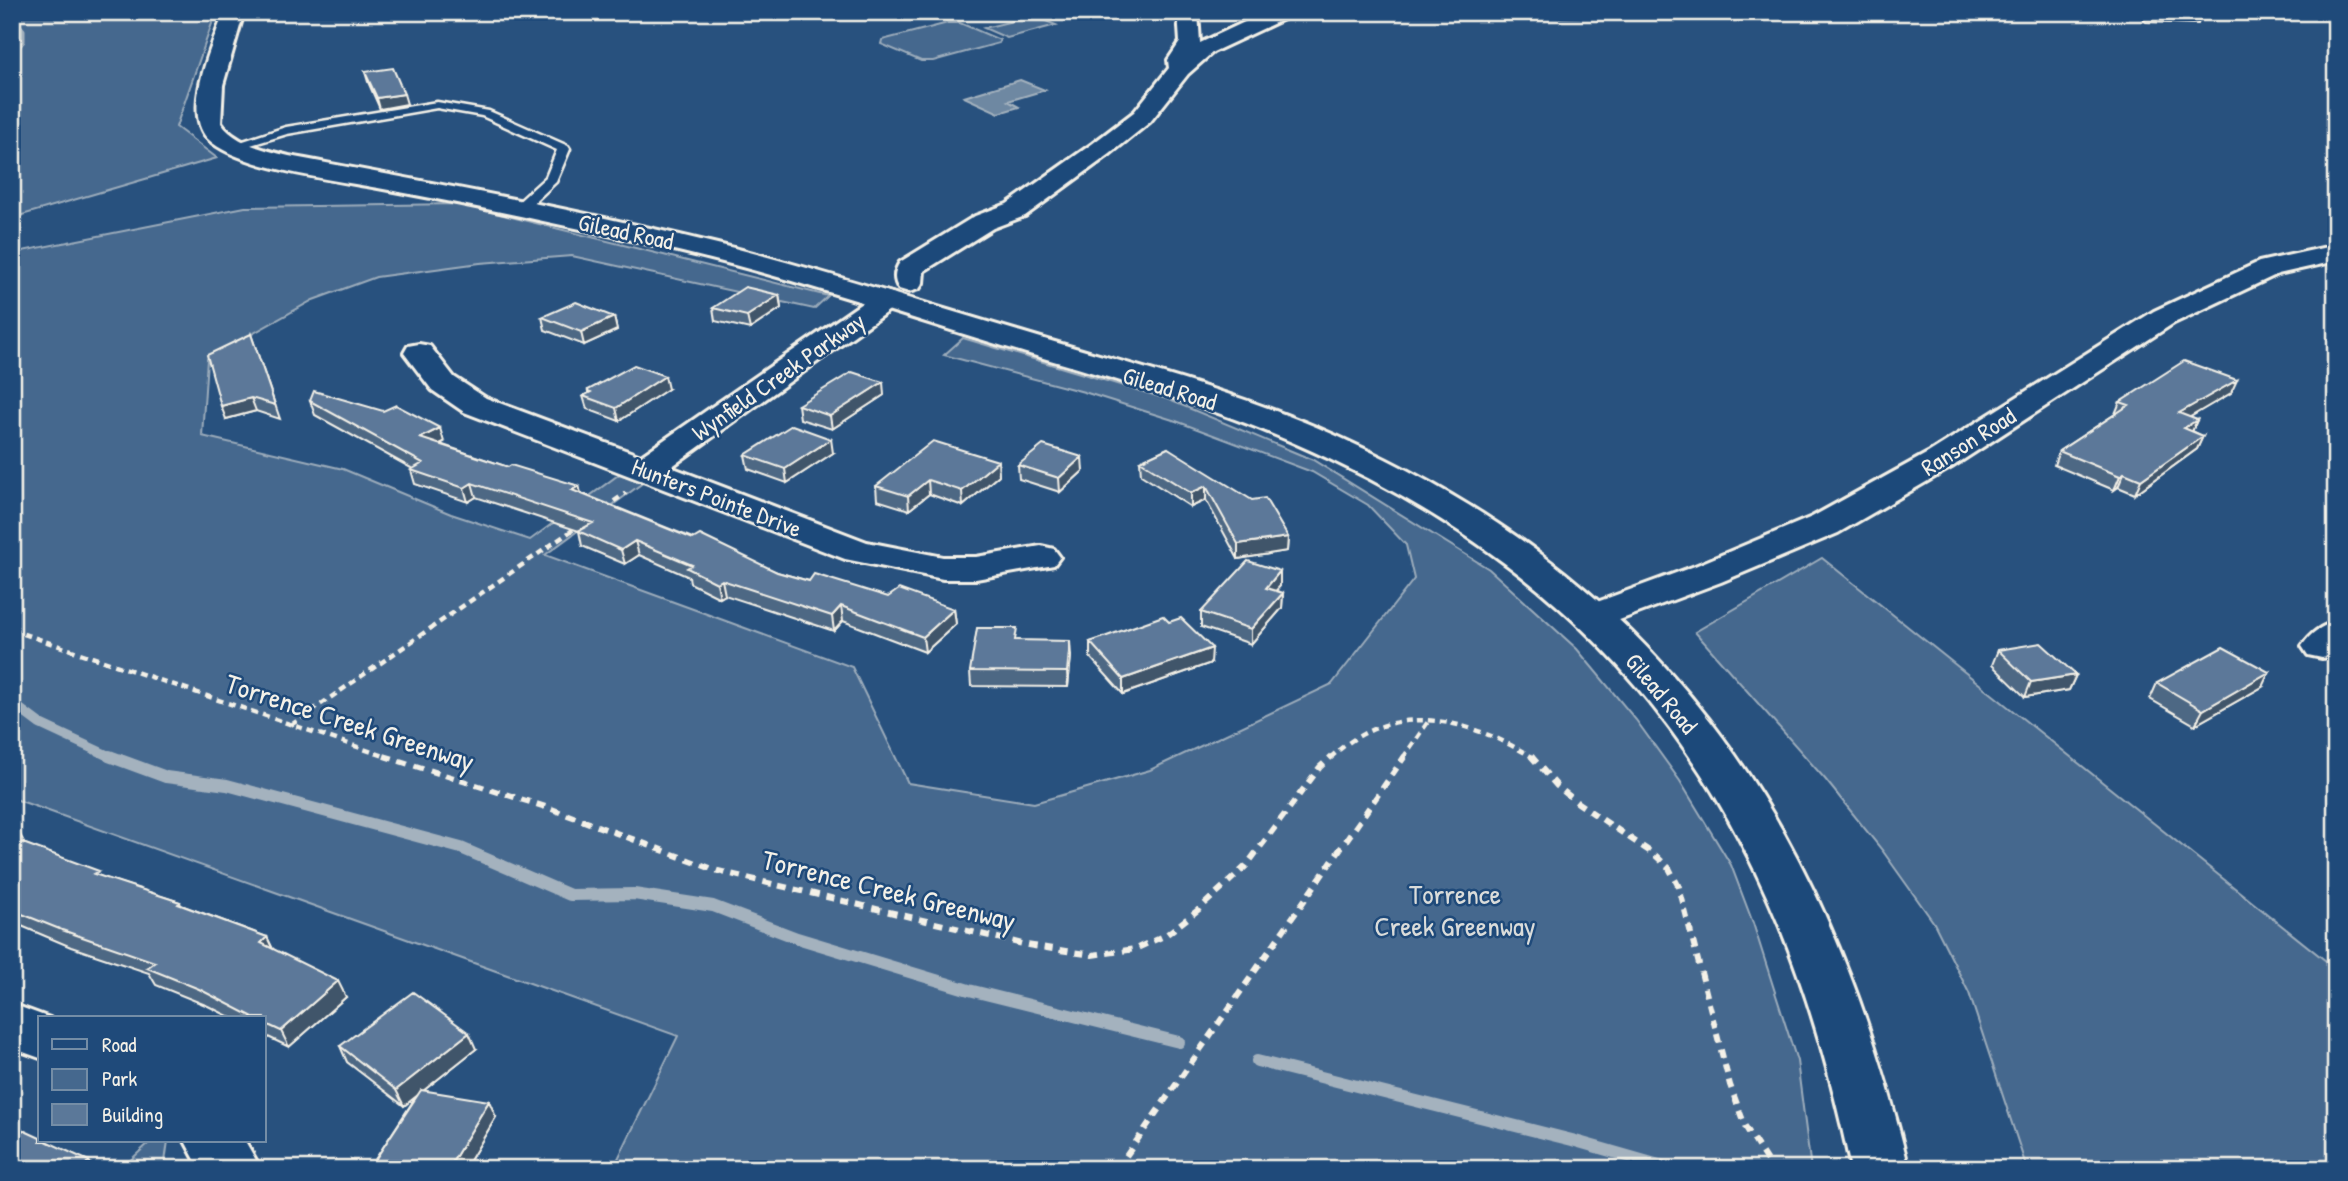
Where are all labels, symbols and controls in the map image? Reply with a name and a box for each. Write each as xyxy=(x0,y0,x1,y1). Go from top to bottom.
street label: Gilead Road xyxy=(575,205,677,257)
street label: Wynfield Creek Parkway xyxy=(685,304,871,448)
street label: Gilead Road xyxy=(1119,359,1221,417)
street label: Ranson Road xyxy=(1915,399,2021,483)
street label: Hunters Pointe Drive xyxy=(628,450,807,544)
street label: Gilead Road xyxy=(1619,646,1705,740)
street label: Torrence Creek Greenway xyxy=(221,664,479,780)
street label: Torrence Creek Greenway xyxy=(758,840,1020,940)
park label: Torrence Creek Greenway xyxy=(1374,875,1536,945)
legend xyxy=(38,1016,266,1142)
text: Road xyxy=(102,1030,136,1059)
text: Park xyxy=(102,1064,137,1093)
text: Building xyxy=(102,1100,163,1129)

